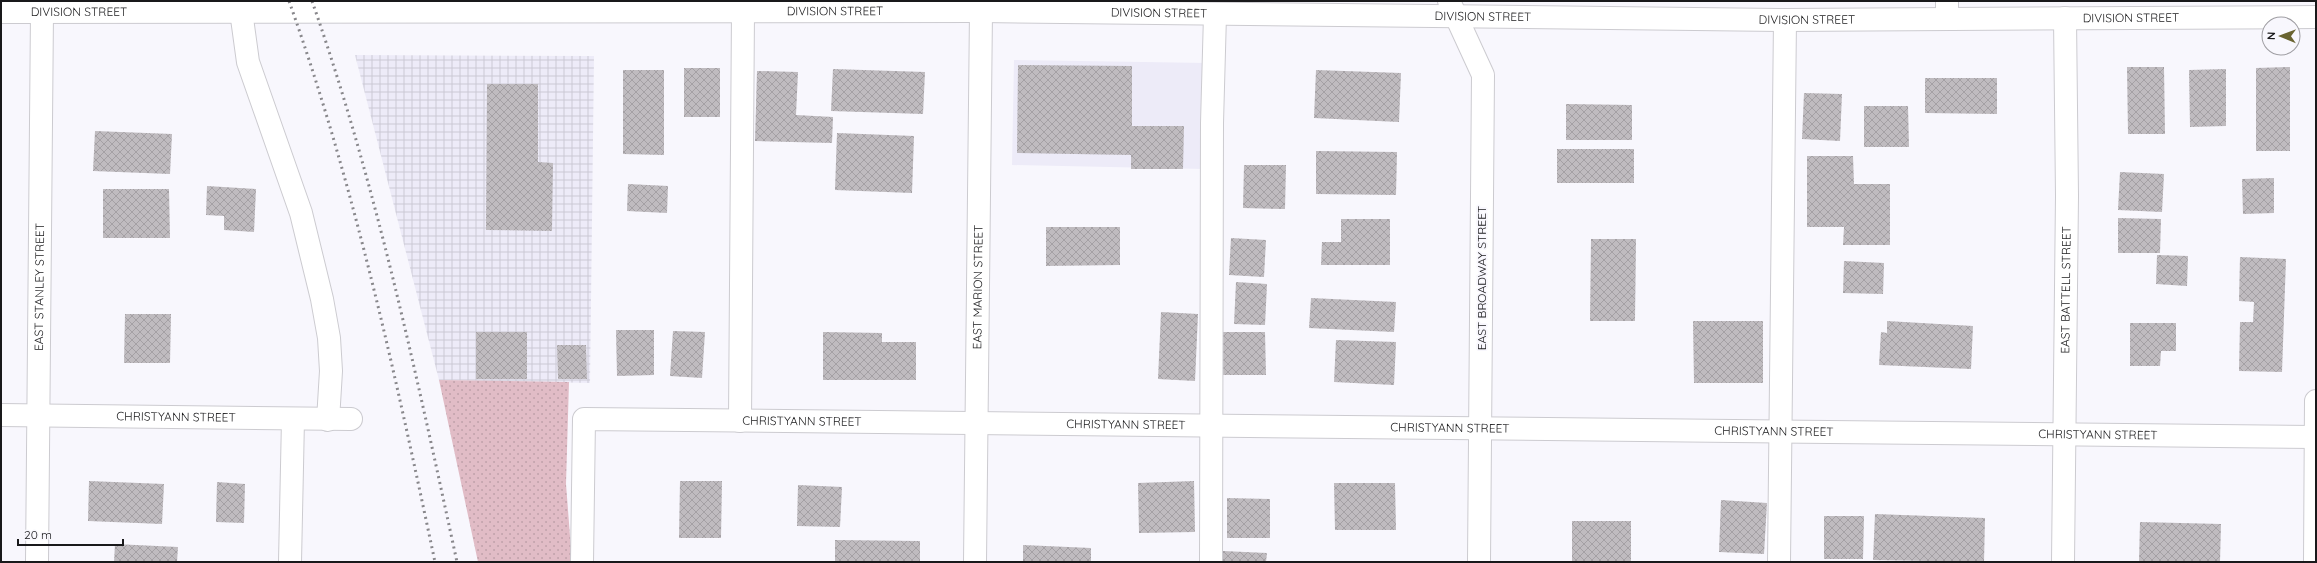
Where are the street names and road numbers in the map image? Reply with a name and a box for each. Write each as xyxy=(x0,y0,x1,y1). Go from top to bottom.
street label: DIVISION STREET xyxy=(787,3,883,18)
street label: DIVISION STREET xyxy=(31,4,127,19)
street label: DIVISION STREET xyxy=(1111,4,1207,21)
street label: DIVISION STREET xyxy=(1435,8,1531,24)
street label: DIVISION STREET xyxy=(2083,10,2179,25)
street label: DIVISION STREET xyxy=(1759,12,1855,27)
street label: EAST BROADWAY STREET xyxy=(1474,206,1489,350)
street label: EAST STANLEY STREET xyxy=(31,223,47,351)
street label: EAST MARION STREET xyxy=(969,225,986,350)
street label: EAST BATTELL STREET xyxy=(2057,226,2074,354)
street label: CHRISTYANN STREET xyxy=(116,408,236,425)
street label: CHRISTYANN STREET xyxy=(742,413,862,429)
street label: CHRISTYANN STREET xyxy=(1066,416,1186,432)
street label: CHRISTYANN STREET xyxy=(1390,419,1510,436)
street label: CHRISTYANN STREET xyxy=(1714,423,1834,439)
street label: CHRISTYANN STREET xyxy=(2038,426,2158,442)

